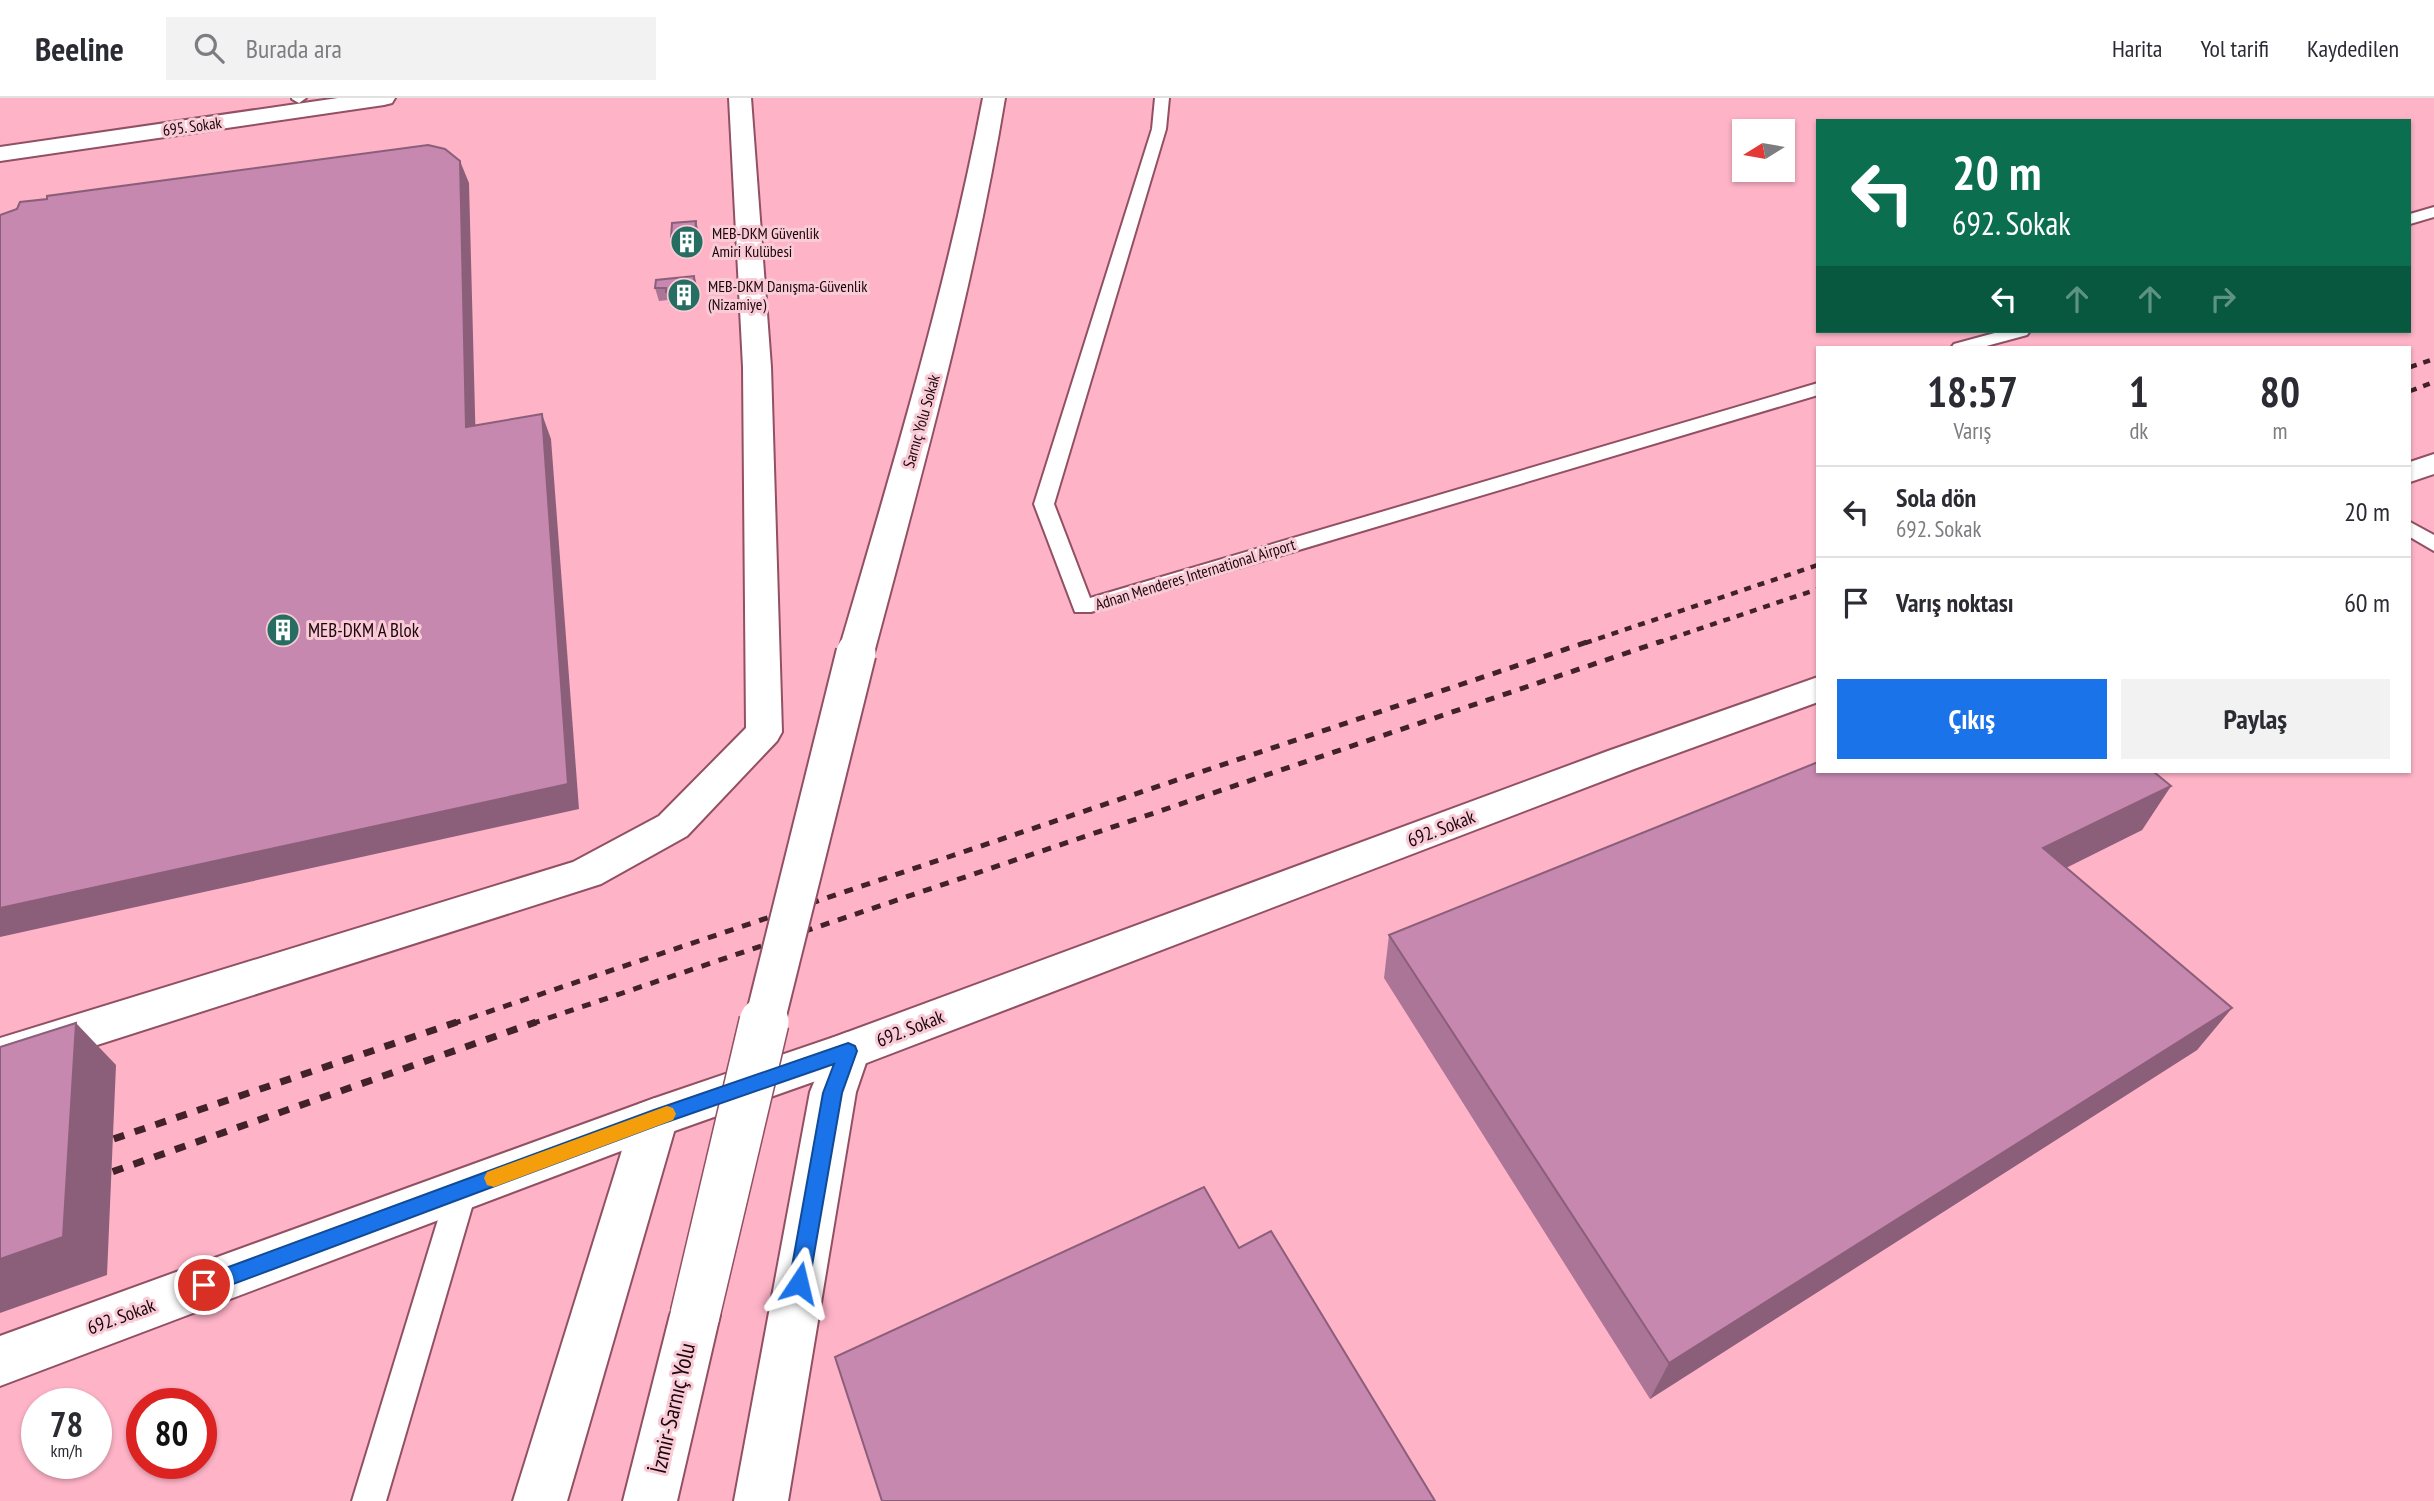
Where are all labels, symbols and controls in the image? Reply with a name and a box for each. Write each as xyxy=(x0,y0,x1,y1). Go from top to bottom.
search box xyxy=(166,17,656,80)
text: Beeline xyxy=(35,27,124,70)
icon: search xyxy=(190,29,228,67)
text: Burada ara xyxy=(246,32,342,65)
text: Harita xyxy=(2112,33,2162,64)
text: Yol tarifi xyxy=(2200,33,2269,64)
text: Kaydedilen xyxy=(2307,33,2399,64)
street label: 695. Sokak xyxy=(161,112,224,140)
north arrow xyxy=(1732,119,1796,182)
map controls xyxy=(1732,119,1795,182)
text: 20 m xyxy=(1952,140,2041,204)
icon: left xyxy=(1837,147,1928,238)
text: 692. Sokak xyxy=(1952,202,2071,244)
building icon: MEB-DKM Güvenlik Amiri Kulübesi xyxy=(668,223,706,261)
place label: MEB-DKM Güvenlik Amiri Kulübesi xyxy=(712,223,820,261)
building icon: MEB-DKM Danışma-Güvenlik (Nizamiye) xyxy=(665,276,703,314)
place label: MEB-DKM Danışma-Güvenlik (Nizamiye) xyxy=(708,276,868,314)
icon: left xyxy=(1985,280,2023,318)
icon: ahead xyxy=(2058,280,2096,318)
icon: ahead xyxy=(2131,280,2169,318)
icon: right xyxy=(2204,280,2242,318)
text: 18:57 xyxy=(1927,364,2018,419)
text: 1 xyxy=(2129,364,2149,419)
text: 80 xyxy=(2260,364,2300,419)
street label: Sarnıç Yolu Sokak xyxy=(898,371,944,470)
text: Varış xyxy=(1953,416,1991,445)
text: dk xyxy=(2129,416,2148,445)
text: m xyxy=(2272,416,2287,445)
text: Sola dön xyxy=(1896,481,1976,514)
icon: left xyxy=(1837,493,1875,531)
text: 20 m xyxy=(2344,495,2390,528)
text: 692. Sokak xyxy=(1896,514,1981,543)
street label: Adnan Menderes International Airport xyxy=(1092,534,1298,614)
icon: arrive xyxy=(1837,584,1875,622)
text: Varış noktası xyxy=(1896,586,2014,619)
text: 60 m xyxy=(2344,586,2390,619)
building icon: MEB-DKM A Blok xyxy=(264,611,302,649)
place label: MEB-DKM A Blok xyxy=(308,618,420,642)
button: Çıkış xyxy=(1837,679,2107,759)
button: Paylaş xyxy=(2121,679,2390,759)
street label: 692. Sokak xyxy=(1404,804,1479,852)
street label: 692. Sokak xyxy=(873,1004,948,1052)
position arrow xyxy=(762,1246,836,1320)
pin xyxy=(174,1255,234,1315)
icon: arrive xyxy=(185,1266,223,1304)
street label: 692. Sokak xyxy=(84,1292,159,1339)
street label: İzmir-Sarnıç Yolu xyxy=(643,1340,701,1476)
speed limit sign: 80 xyxy=(126,1388,217,1479)
text: 78 xyxy=(50,1401,83,1447)
text: km/h xyxy=(51,1439,82,1462)

